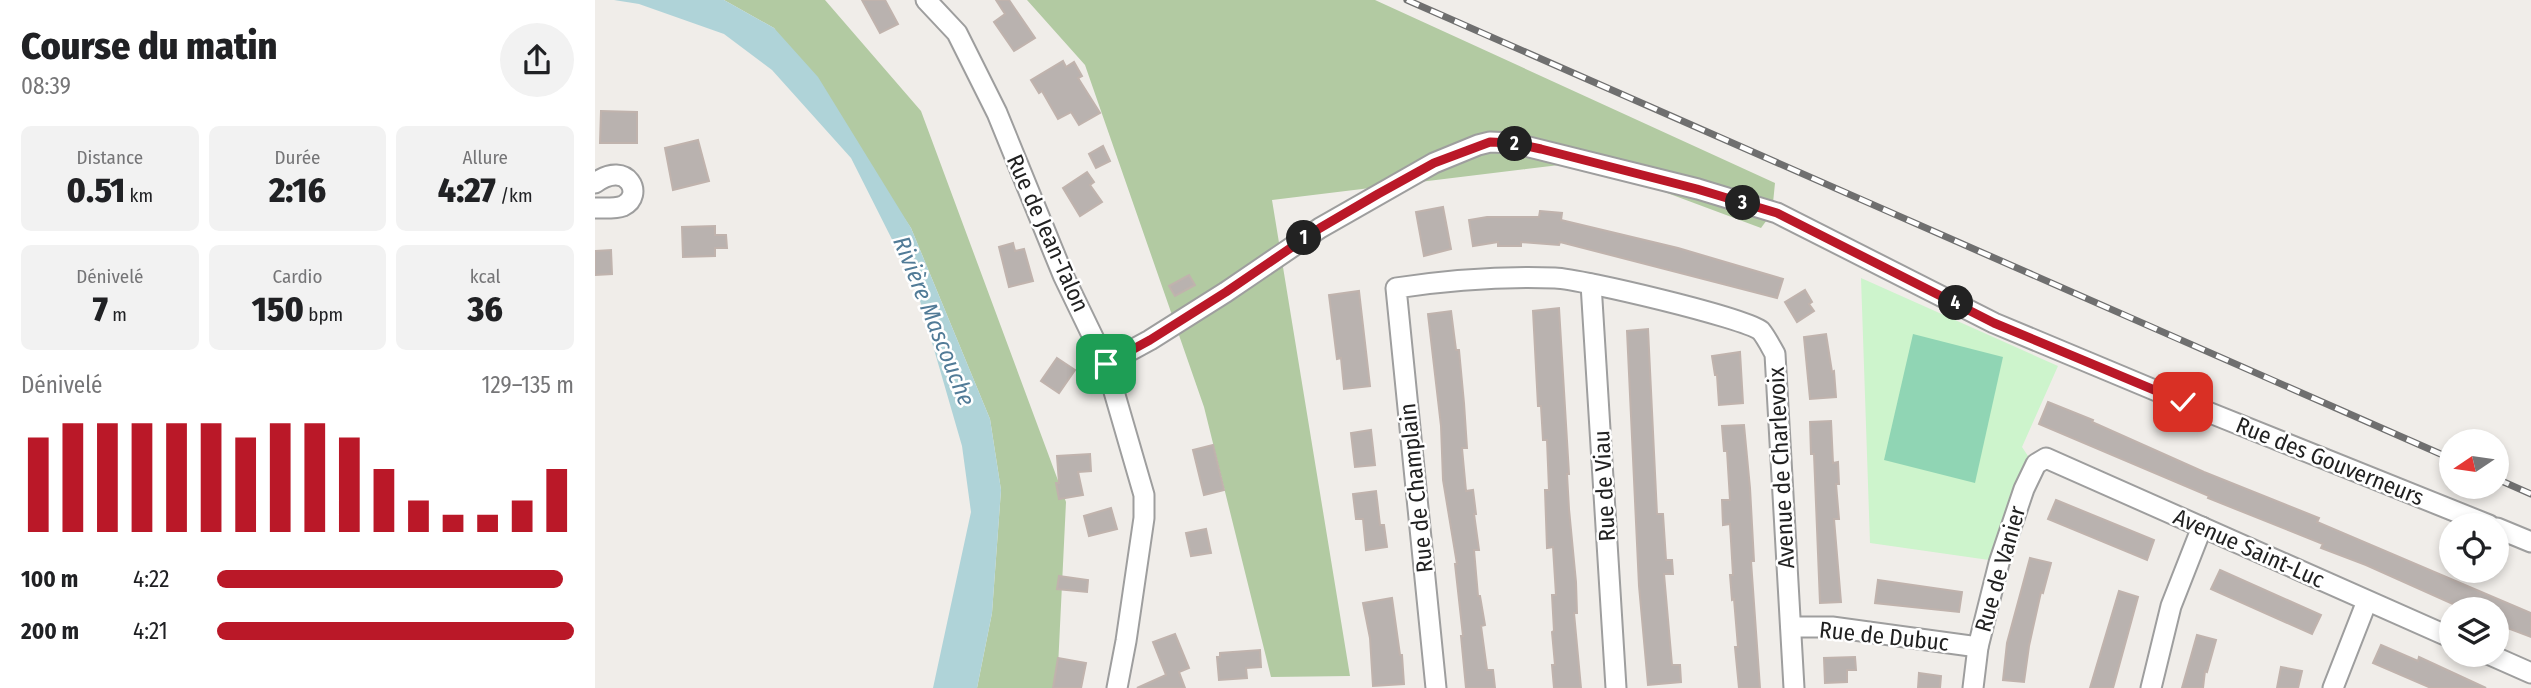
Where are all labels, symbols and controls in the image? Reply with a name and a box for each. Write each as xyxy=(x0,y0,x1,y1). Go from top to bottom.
text: Course du matin xyxy=(21,23,277,69)
button: share xyxy=(500,23,574,97)
text: 08:39 xyxy=(21,72,71,100)
pin: 2 xyxy=(1497,127,1532,162)
text: 2 xyxy=(1510,132,1519,155)
text: Distance xyxy=(77,146,143,169)
text: Durée xyxy=(275,146,320,169)
text: Allure xyxy=(462,146,508,169)
street label: Rue de Jean-Talon xyxy=(1001,150,1095,316)
text: 0.51 xyxy=(67,169,125,211)
text: 2:16 xyxy=(269,169,326,211)
text: 4:27 xyxy=(438,169,496,211)
text: km xyxy=(125,184,153,207)
text: /km xyxy=(496,184,533,207)
pin: 3 xyxy=(1725,186,1761,220)
text: 3 xyxy=(1738,191,1747,214)
pin: 1 xyxy=(1287,220,1321,256)
text: 1 xyxy=(1299,226,1308,249)
water label: Rivière Mascouche xyxy=(887,232,981,410)
text: Dénivelé xyxy=(76,265,143,288)
text: Cardio xyxy=(273,265,322,288)
text: kcal xyxy=(470,265,501,288)
pin: 4 xyxy=(1939,286,1973,320)
text: 7 xyxy=(93,288,108,330)
text: 150 xyxy=(252,288,304,330)
text: 36 xyxy=(467,288,503,330)
text: 4 xyxy=(1951,291,1960,314)
text: m xyxy=(108,303,127,326)
text: bpm xyxy=(304,303,343,326)
pin xyxy=(1076,334,1136,394)
icon: arrive xyxy=(1087,345,1125,383)
street label: Avenue de Charlevoix xyxy=(1762,366,1800,570)
text: Dénivelé xyxy=(21,371,102,399)
text: 129–135 m xyxy=(482,371,574,399)
pin xyxy=(2153,372,2213,432)
icon: check xyxy=(2164,383,2202,421)
street label: Rue de Champlain xyxy=(1393,402,1439,574)
street label: Rue des Gouverneurs xyxy=(2232,411,2428,512)
north arrow xyxy=(2439,429,2509,499)
map controls xyxy=(2439,429,2509,667)
street label: Rue de Viau xyxy=(1587,430,1621,542)
street label: Avenue Saint-Luc xyxy=(2169,502,2329,594)
street label: Rue de Vanier xyxy=(1969,503,2031,635)
button: locate xyxy=(2439,513,2509,583)
text: 100 m xyxy=(21,565,78,593)
text: 4:22 xyxy=(133,565,169,593)
button: layers xyxy=(2439,597,2509,667)
street label: Rue de Dubuc xyxy=(1818,615,1950,657)
text: 200 m xyxy=(21,617,79,645)
text: 4:21 xyxy=(133,617,168,645)

